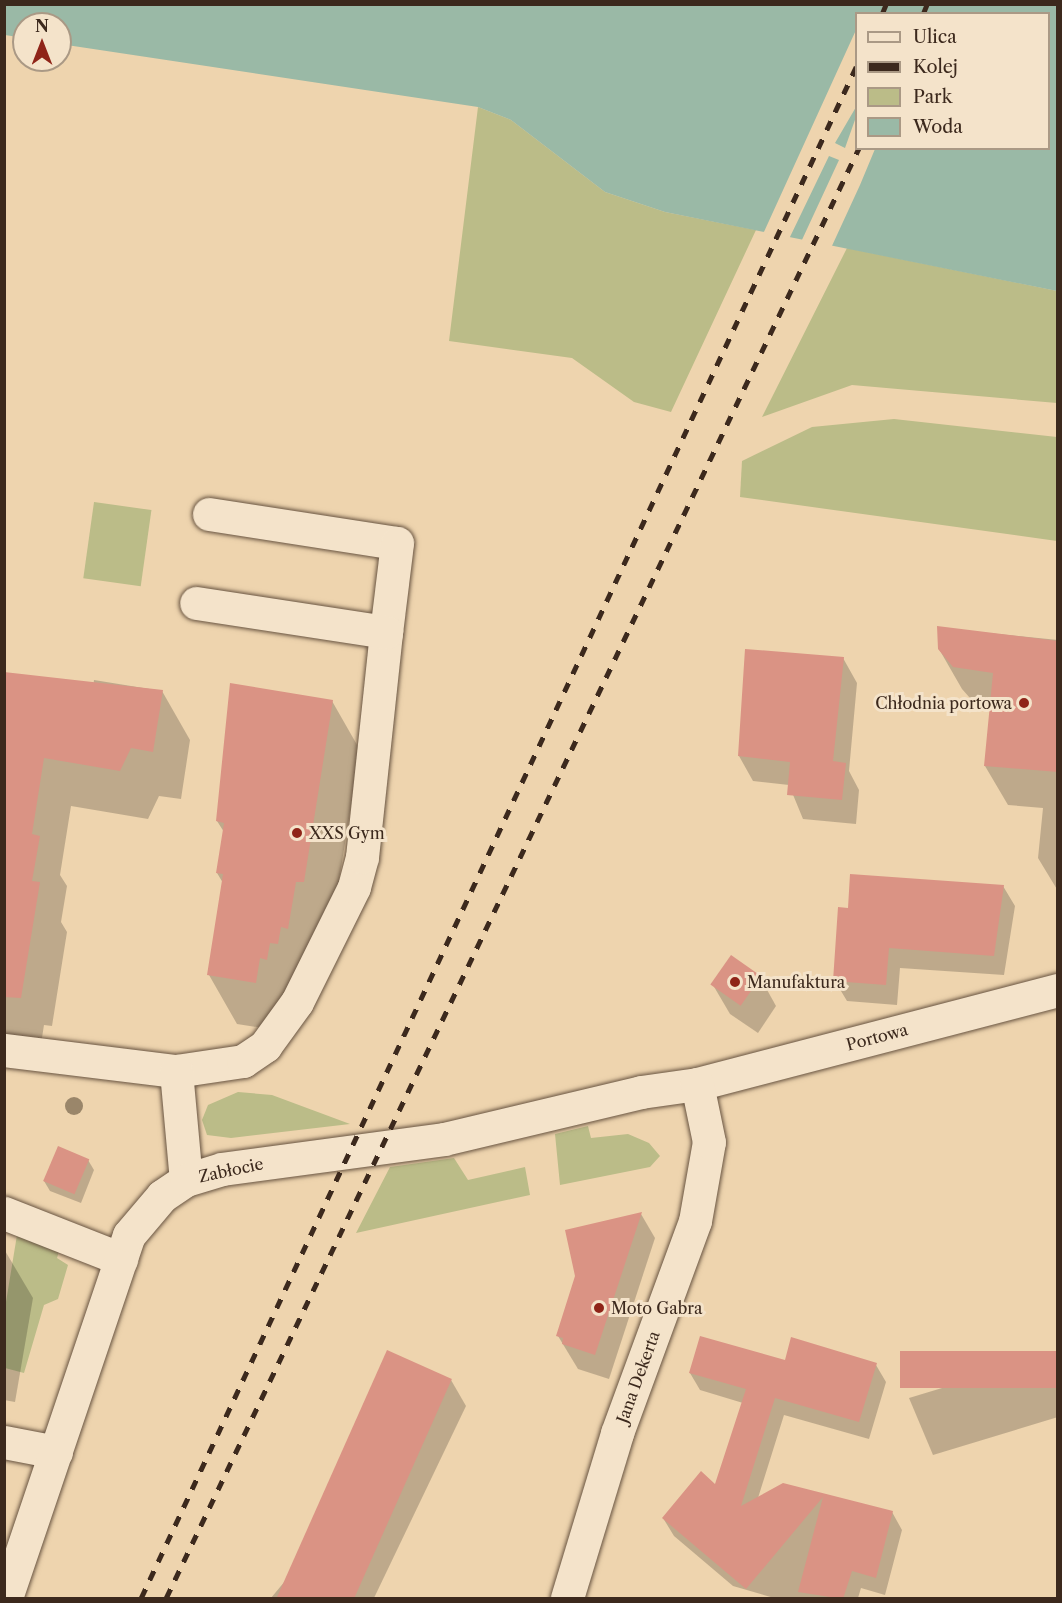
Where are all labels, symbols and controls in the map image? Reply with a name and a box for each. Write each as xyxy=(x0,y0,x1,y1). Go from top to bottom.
north arrow xyxy=(12,12,72,72)
legend xyxy=(855,12,1050,150)
text: N xyxy=(35,16,49,36)
text: Ulica xyxy=(913,26,957,48)
text: Kolej xyxy=(913,56,958,78)
text: Park xyxy=(913,86,952,108)
text: Woda xyxy=(913,116,963,138)
place label: Chłodnia portowa xyxy=(875,693,1012,713)
marker: Chłodnia portowa xyxy=(1017,696,1031,710)
place label: XXS Gym xyxy=(309,823,385,843)
marker: XXS Gym xyxy=(290,826,304,840)
place label: Manufaktura xyxy=(747,972,845,992)
marker: Manufaktura xyxy=(728,975,742,989)
street label: Portowa xyxy=(844,1020,910,1054)
street label: Zabłocie xyxy=(197,1154,265,1186)
place label: Moto Gabra xyxy=(611,1298,702,1318)
marker: Moto Gabra xyxy=(592,1301,606,1315)
street label: Jana Dekerta xyxy=(612,1328,664,1426)

